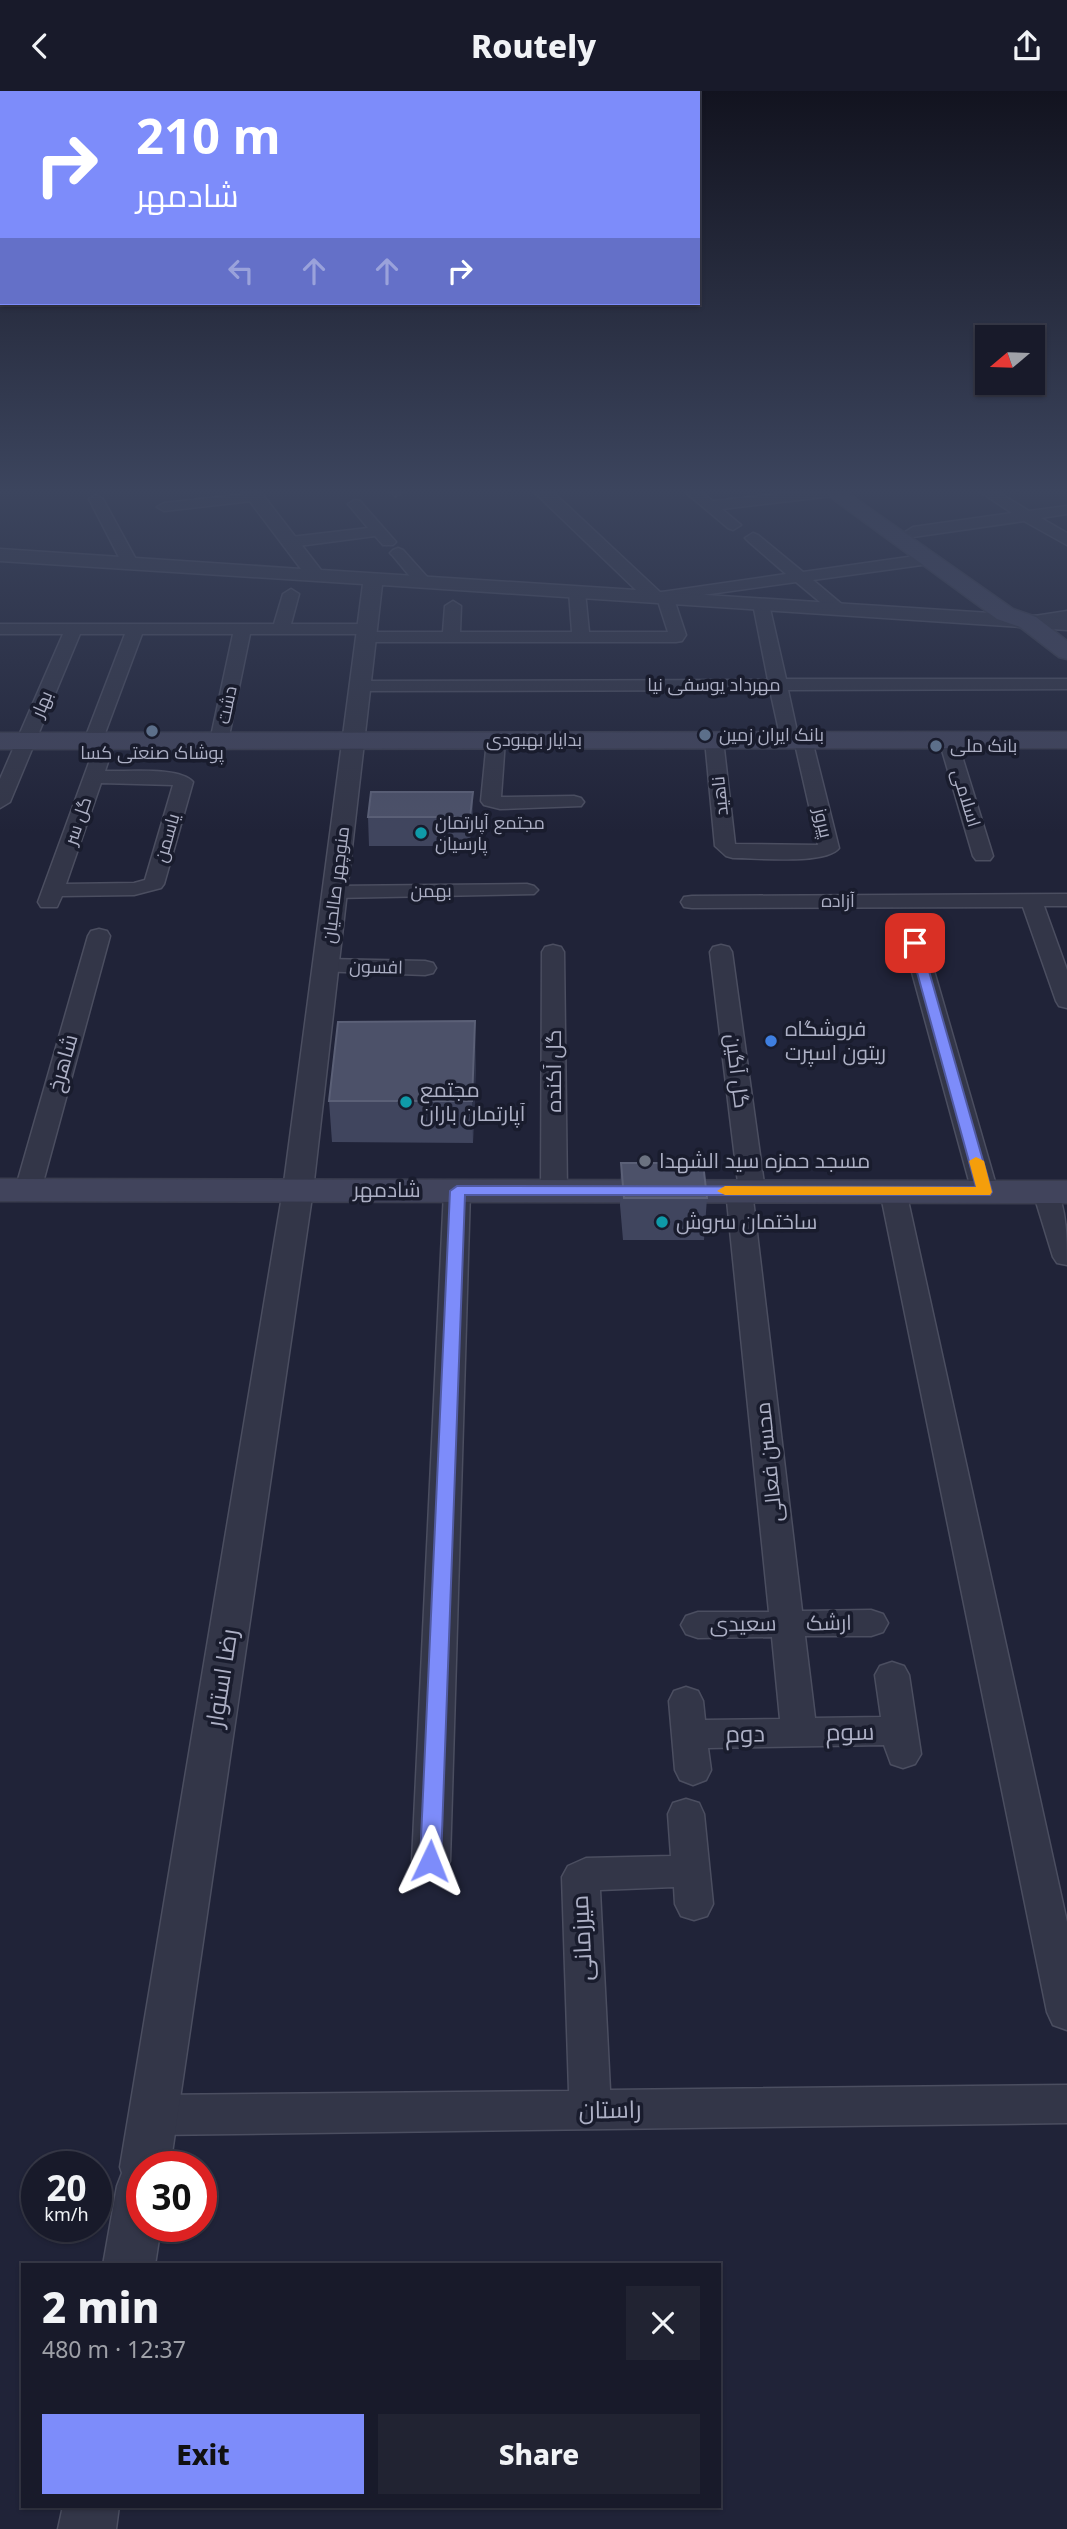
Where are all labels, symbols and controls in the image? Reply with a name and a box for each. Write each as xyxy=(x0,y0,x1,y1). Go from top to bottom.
text: Routely xyxy=(471,24,596,67)
icon: back xyxy=(21,27,59,65)
icon: share xyxy=(1008,27,1046,65)
text: 210 m xyxy=(136,102,281,168)
icon: right xyxy=(21,119,112,210)
text: شادمهر xyxy=(136,173,239,216)
icon: left xyxy=(222,252,260,290)
icon: ahead xyxy=(295,252,333,290)
icon: ahead xyxy=(368,252,406,290)
icon: right xyxy=(441,252,479,290)
north arrow xyxy=(975,325,1045,395)
map controls xyxy=(975,325,1045,395)
street label: مهرداد یوسفی نیا xyxy=(647,672,781,696)
street label: دشت xyxy=(210,684,242,726)
street label: بهار xyxy=(24,687,57,722)
place label: بانک ایران زمین xyxy=(719,722,824,746)
marker: پوشاک صنعتی کسا xyxy=(144,723,160,739)
street label: بدایار بهبودی xyxy=(486,727,582,751)
marker: بانک ایران زمین xyxy=(697,727,713,743)
place label: بانک ملی xyxy=(950,733,1017,757)
marker: بانک ملی xyxy=(928,738,944,754)
place label: پوشاک صنعتی کسا xyxy=(80,740,224,765)
street label: اسلامی xyxy=(947,766,987,830)
street label: ناهید xyxy=(705,775,733,817)
street label: گل سر xyxy=(57,793,96,849)
street label: پیروز xyxy=(808,804,839,841)
street label: یاسمن xyxy=(148,810,184,865)
place label: مجتمع آپارتمان پارسیان xyxy=(435,810,545,856)
street label: منوچهر صالحیان xyxy=(316,825,355,945)
marker: مجتمع آپارتمان پارسیان xyxy=(413,825,429,841)
street label: بهمن xyxy=(410,878,452,902)
street label: آزاده xyxy=(821,888,855,912)
pin xyxy=(885,913,945,973)
icon: arrive xyxy=(896,924,934,962)
street label: افسون xyxy=(349,954,403,978)
place label: فروشگاه ریتون اسپرت xyxy=(785,1014,886,1067)
street label: گل آکنده xyxy=(539,1030,567,1112)
street label: شاهرخ xyxy=(40,1031,85,1095)
street label: گل آگین xyxy=(720,1032,756,1110)
marker: فروشگاه ریتون اسپرت xyxy=(763,1033,779,1049)
place label: مجتمع آپارتمان باران xyxy=(420,1075,526,1128)
marker: مجتمع آپارتمان باران xyxy=(398,1094,414,1110)
place label: مسجد حمزه سید الشهدا xyxy=(659,1146,870,1174)
marker: مسجد حمزه سید الشهدا xyxy=(637,1153,653,1169)
street label: شادمهر xyxy=(352,1175,421,1203)
place label: ساختمان سروش xyxy=(676,1207,817,1235)
marker: ساختمان سروش xyxy=(654,1214,670,1230)
street label: محسن فعالی xyxy=(748,1401,788,1524)
street label: سعیدی xyxy=(709,1608,777,1638)
street label: ارشک xyxy=(806,1608,852,1636)
street label: رضا استوار xyxy=(196,1626,245,1731)
street label: سوم xyxy=(825,1714,875,1748)
street label: دوم xyxy=(725,1716,765,1750)
position arrow xyxy=(393,1824,467,1898)
street label: میرزمانی xyxy=(562,1894,599,1982)
street label: راستان xyxy=(578,2091,642,2126)
speed limit sign: 30 xyxy=(126,2151,217,2242)
text: 20 xyxy=(46,2164,87,2211)
text: km/h xyxy=(44,2202,89,2226)
text: 2 min xyxy=(42,2278,159,2335)
button: close xyxy=(626,2286,700,2360)
text: 480 m · 12:37 xyxy=(42,2333,186,2365)
button: Exit xyxy=(42,2414,364,2494)
button: Share xyxy=(378,2414,700,2494)

